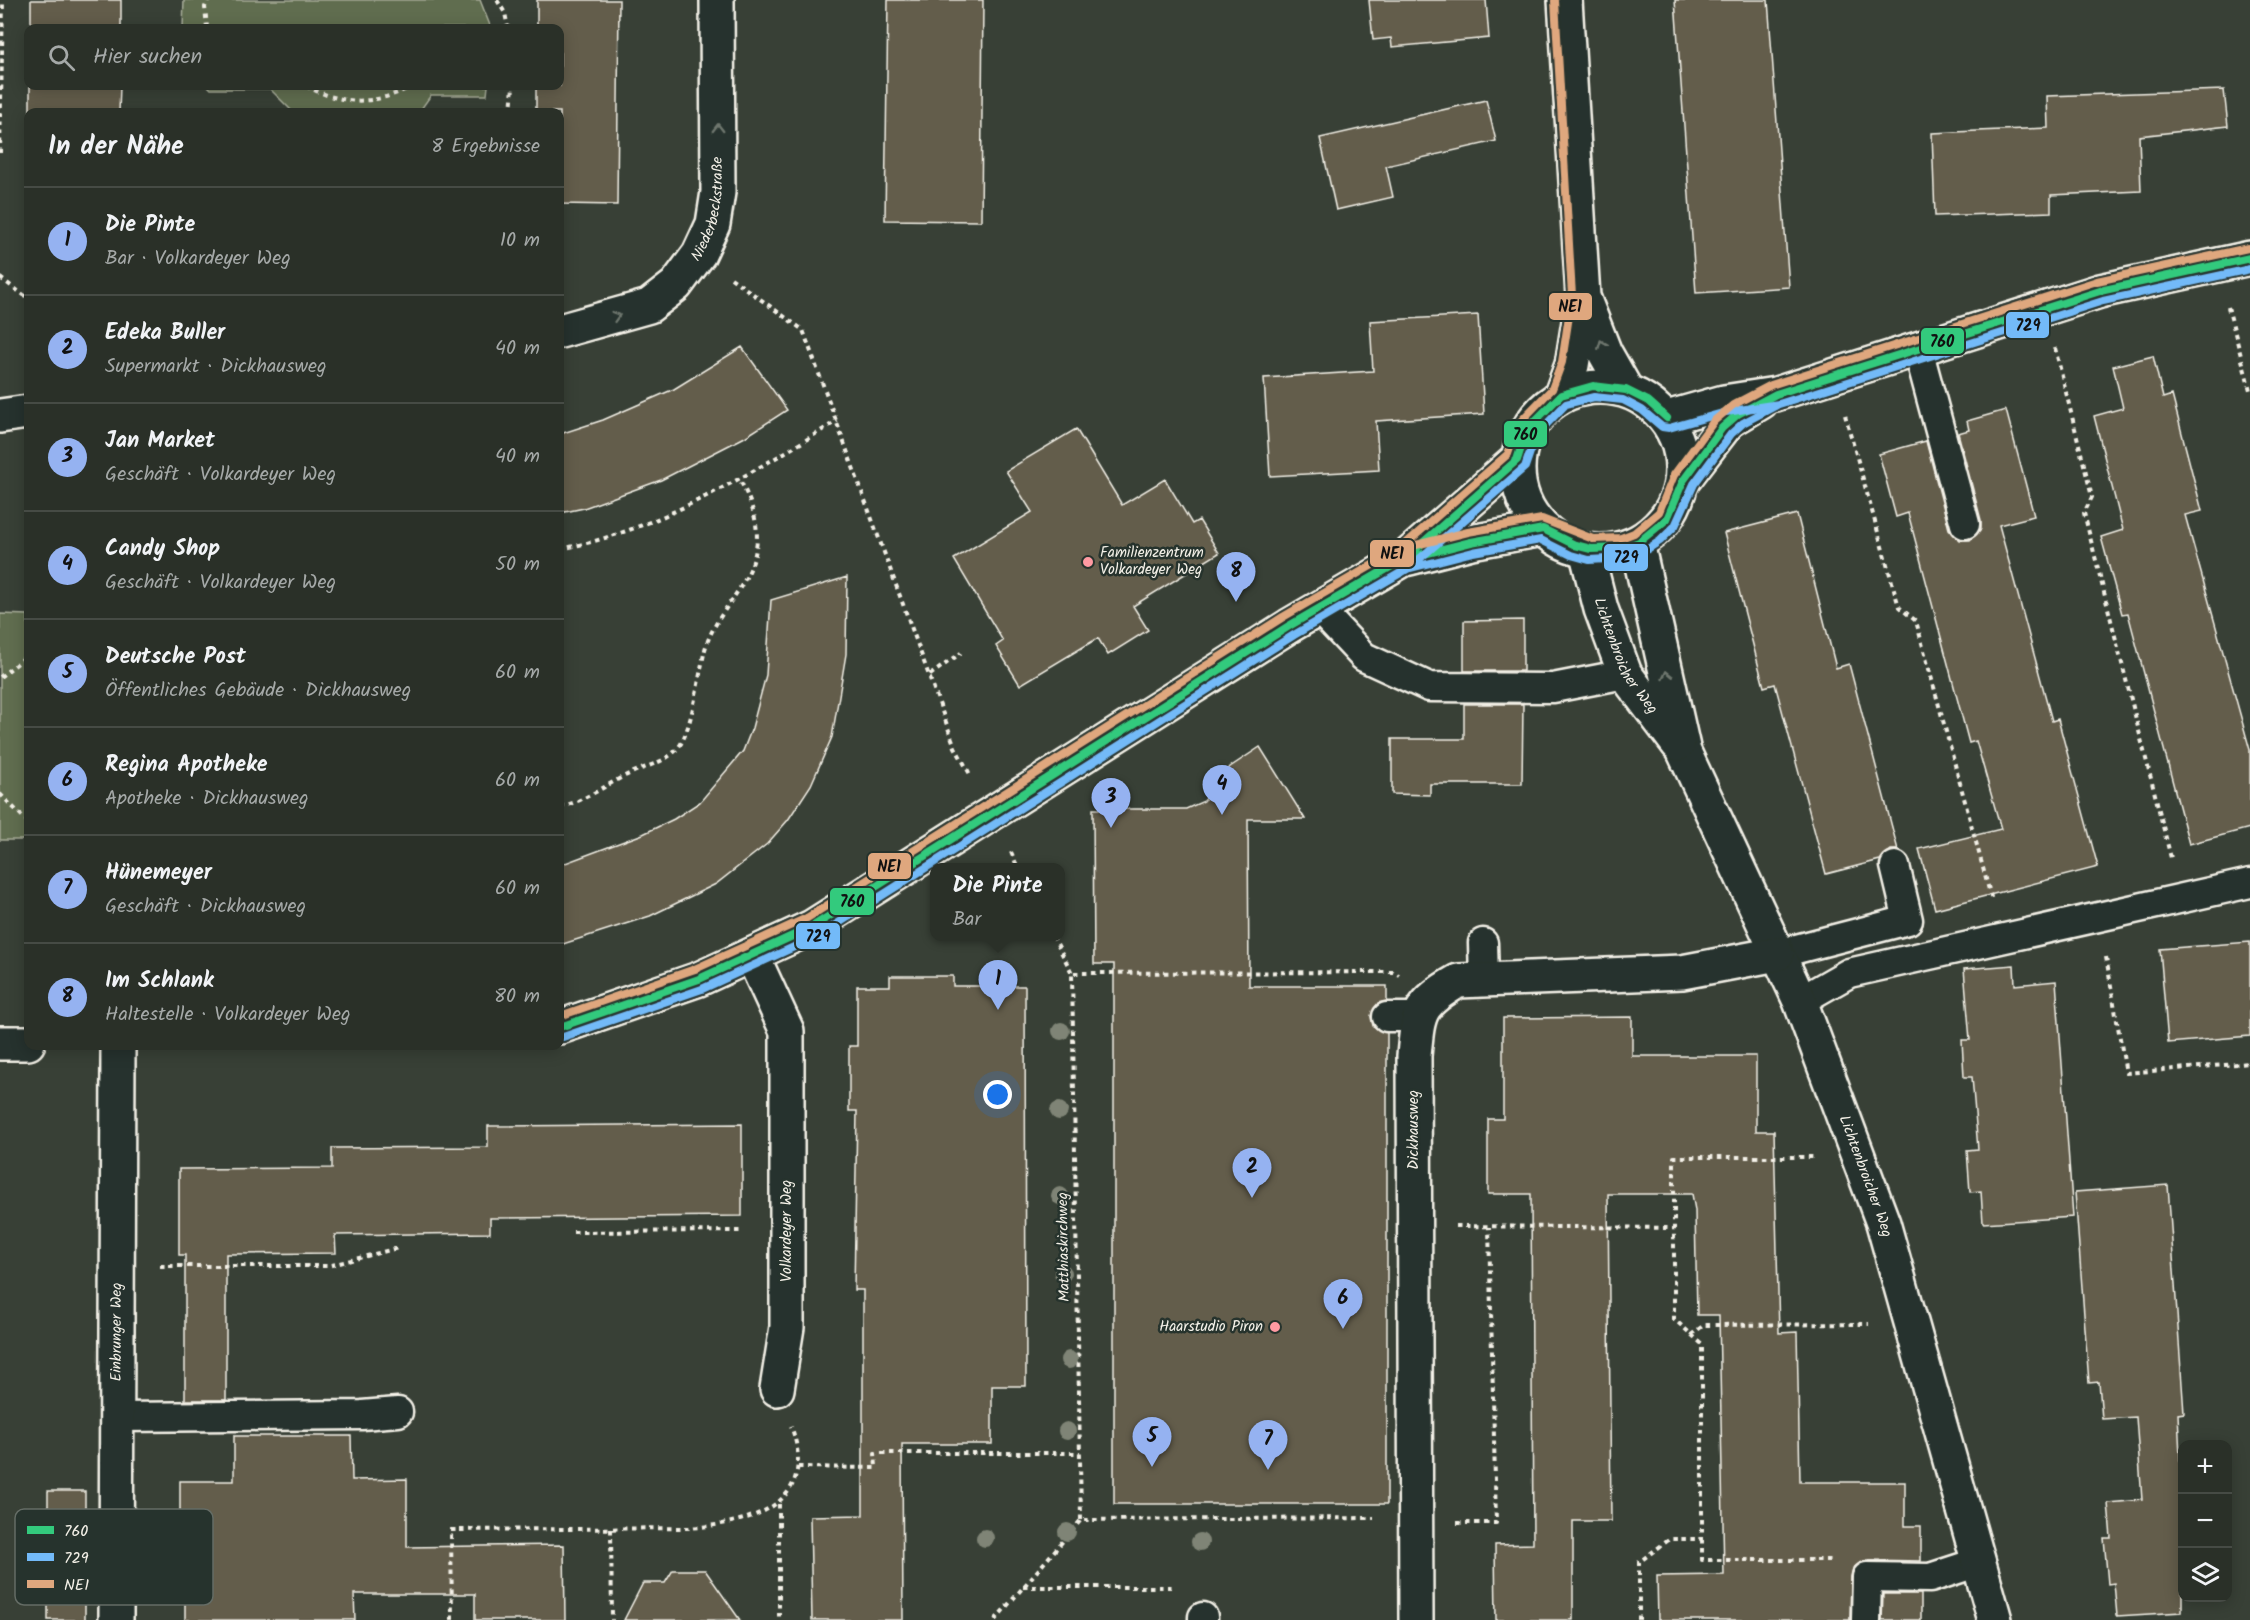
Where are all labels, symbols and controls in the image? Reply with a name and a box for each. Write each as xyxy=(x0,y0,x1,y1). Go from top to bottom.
search box xyxy=(24,24,564,90)
text: Hier suchen xyxy=(93,40,202,75)
icon: search xyxy=(45,41,78,74)
one-way arrow xyxy=(712,123,724,132)
text: In der Nähe xyxy=(48,126,184,168)
text: 8 Ergebnisse xyxy=(431,131,540,163)
street label: Niederbeckstraße xyxy=(685,157,730,267)
text: Die Pinte xyxy=(105,208,195,243)
text: 1 xyxy=(64,225,71,257)
text: 10 m xyxy=(500,225,540,257)
text: Bar · Volkardeyer Weg xyxy=(105,243,291,275)
line badge: NE1 xyxy=(1548,292,1593,321)
text: NE1 xyxy=(1558,295,1582,320)
one-way arrow xyxy=(610,311,621,323)
line badge: 729 xyxy=(2005,311,2050,339)
text: 729 xyxy=(2016,314,2040,339)
text: Edeka Buller xyxy=(105,316,225,351)
line badge: 760 xyxy=(1920,327,1965,355)
text: 760 xyxy=(1930,330,1955,355)
text: 2 xyxy=(62,333,73,365)
text: 40 m xyxy=(495,333,540,365)
one-way arrow xyxy=(1597,340,1609,351)
text: Supermarkt · Dickhausweg xyxy=(105,351,326,383)
line badge: 760 xyxy=(1503,420,1548,448)
text: 760 xyxy=(1513,423,1538,448)
text: Jan Market xyxy=(105,424,215,459)
text: 3 xyxy=(62,441,73,473)
text: 40 m xyxy=(495,441,540,473)
text: Geschäft · Volkardeyer Weg xyxy=(105,459,336,491)
text: Candy Shop xyxy=(105,532,220,567)
line badge: NE1 xyxy=(1369,539,1415,568)
place label: Familienzentrum Volkardeyer Weg xyxy=(1100,541,1204,582)
text: NE1 xyxy=(1380,542,1404,567)
line badge: 729 xyxy=(1603,543,1649,572)
text: 729 xyxy=(1614,546,1638,571)
text: 4 xyxy=(62,549,73,581)
text: 50 m xyxy=(495,549,540,581)
pin: 8 xyxy=(1216,552,1256,602)
marker: Familienzentrum Volkardeyer Weg xyxy=(1081,555,1095,569)
text: Geschäft · Volkardeyer Weg xyxy=(105,567,336,599)
street label: Lichtenbroicher Weg xyxy=(1587,595,1664,720)
text: Deutsche Post xyxy=(105,640,246,675)
text: 5 xyxy=(62,657,73,689)
text: 60 m xyxy=(495,657,540,689)
one-way arrow xyxy=(1661,670,1674,680)
text: Öffentliches Gebäude · Dickhausweg xyxy=(105,675,411,707)
text: Regina Apotheke xyxy=(105,748,268,783)
text: 6 xyxy=(62,765,73,797)
text: 60 m xyxy=(495,765,540,797)
pin: 4 xyxy=(1202,766,1242,815)
pin: 3 xyxy=(1092,778,1130,828)
text: Apotheke · Dickhausweg xyxy=(105,783,309,815)
line badge: NE1 xyxy=(867,852,912,880)
text: NE1 xyxy=(877,855,901,880)
text: Hünemeyer xyxy=(105,856,212,891)
popup xyxy=(930,863,1065,941)
text: Die Pinte xyxy=(952,869,1043,904)
text: 7 xyxy=(63,873,72,905)
text: 60 m xyxy=(495,873,540,905)
line badge: 760 xyxy=(829,887,875,916)
text: 760 xyxy=(840,890,865,915)
text: Geschäft · Dickhausweg xyxy=(105,891,306,923)
text: Bar xyxy=(952,904,981,936)
line badge: 729 xyxy=(795,922,841,950)
text: 729 xyxy=(806,925,830,950)
pin: 1 xyxy=(978,960,1018,1010)
text: Im Schlank xyxy=(105,964,214,999)
text: 8 xyxy=(62,981,73,1013)
text: 80 m xyxy=(494,981,540,1013)
text: Haltestelle · Volkardeyer Weg xyxy=(105,999,350,1031)
your location xyxy=(983,1080,1012,1109)
street label: Dickhausweg xyxy=(1402,1090,1426,1170)
street label: Lichtenbroicher Weg xyxy=(1832,1112,1898,1240)
pin: 2 xyxy=(1232,1148,1272,1198)
street label: Volkardeyer Weg xyxy=(775,1180,799,1282)
street label: Matthiaskirchweg xyxy=(1051,1192,1077,1302)
pin: 6 xyxy=(1324,1280,1362,1329)
street label: Einbrunger Weg xyxy=(105,1282,129,1382)
place label: Haarstudio Piron xyxy=(1159,1315,1263,1339)
marker: Haarstudio Piron xyxy=(1268,1320,1282,1334)
pin: 5 xyxy=(1132,1418,1172,1467)
pin: 7 xyxy=(1248,1420,1288,1470)
map controls xyxy=(2178,1440,2232,1602)
button: + xyxy=(2178,1440,2232,1494)
button: − xyxy=(2178,1494,2232,1548)
legend xyxy=(15,1509,213,1605)
text: 760 xyxy=(64,1519,88,1544)
text: 729 xyxy=(64,1546,89,1571)
button: layers xyxy=(2178,1548,2232,1602)
text: NE1 xyxy=(64,1573,89,1598)

